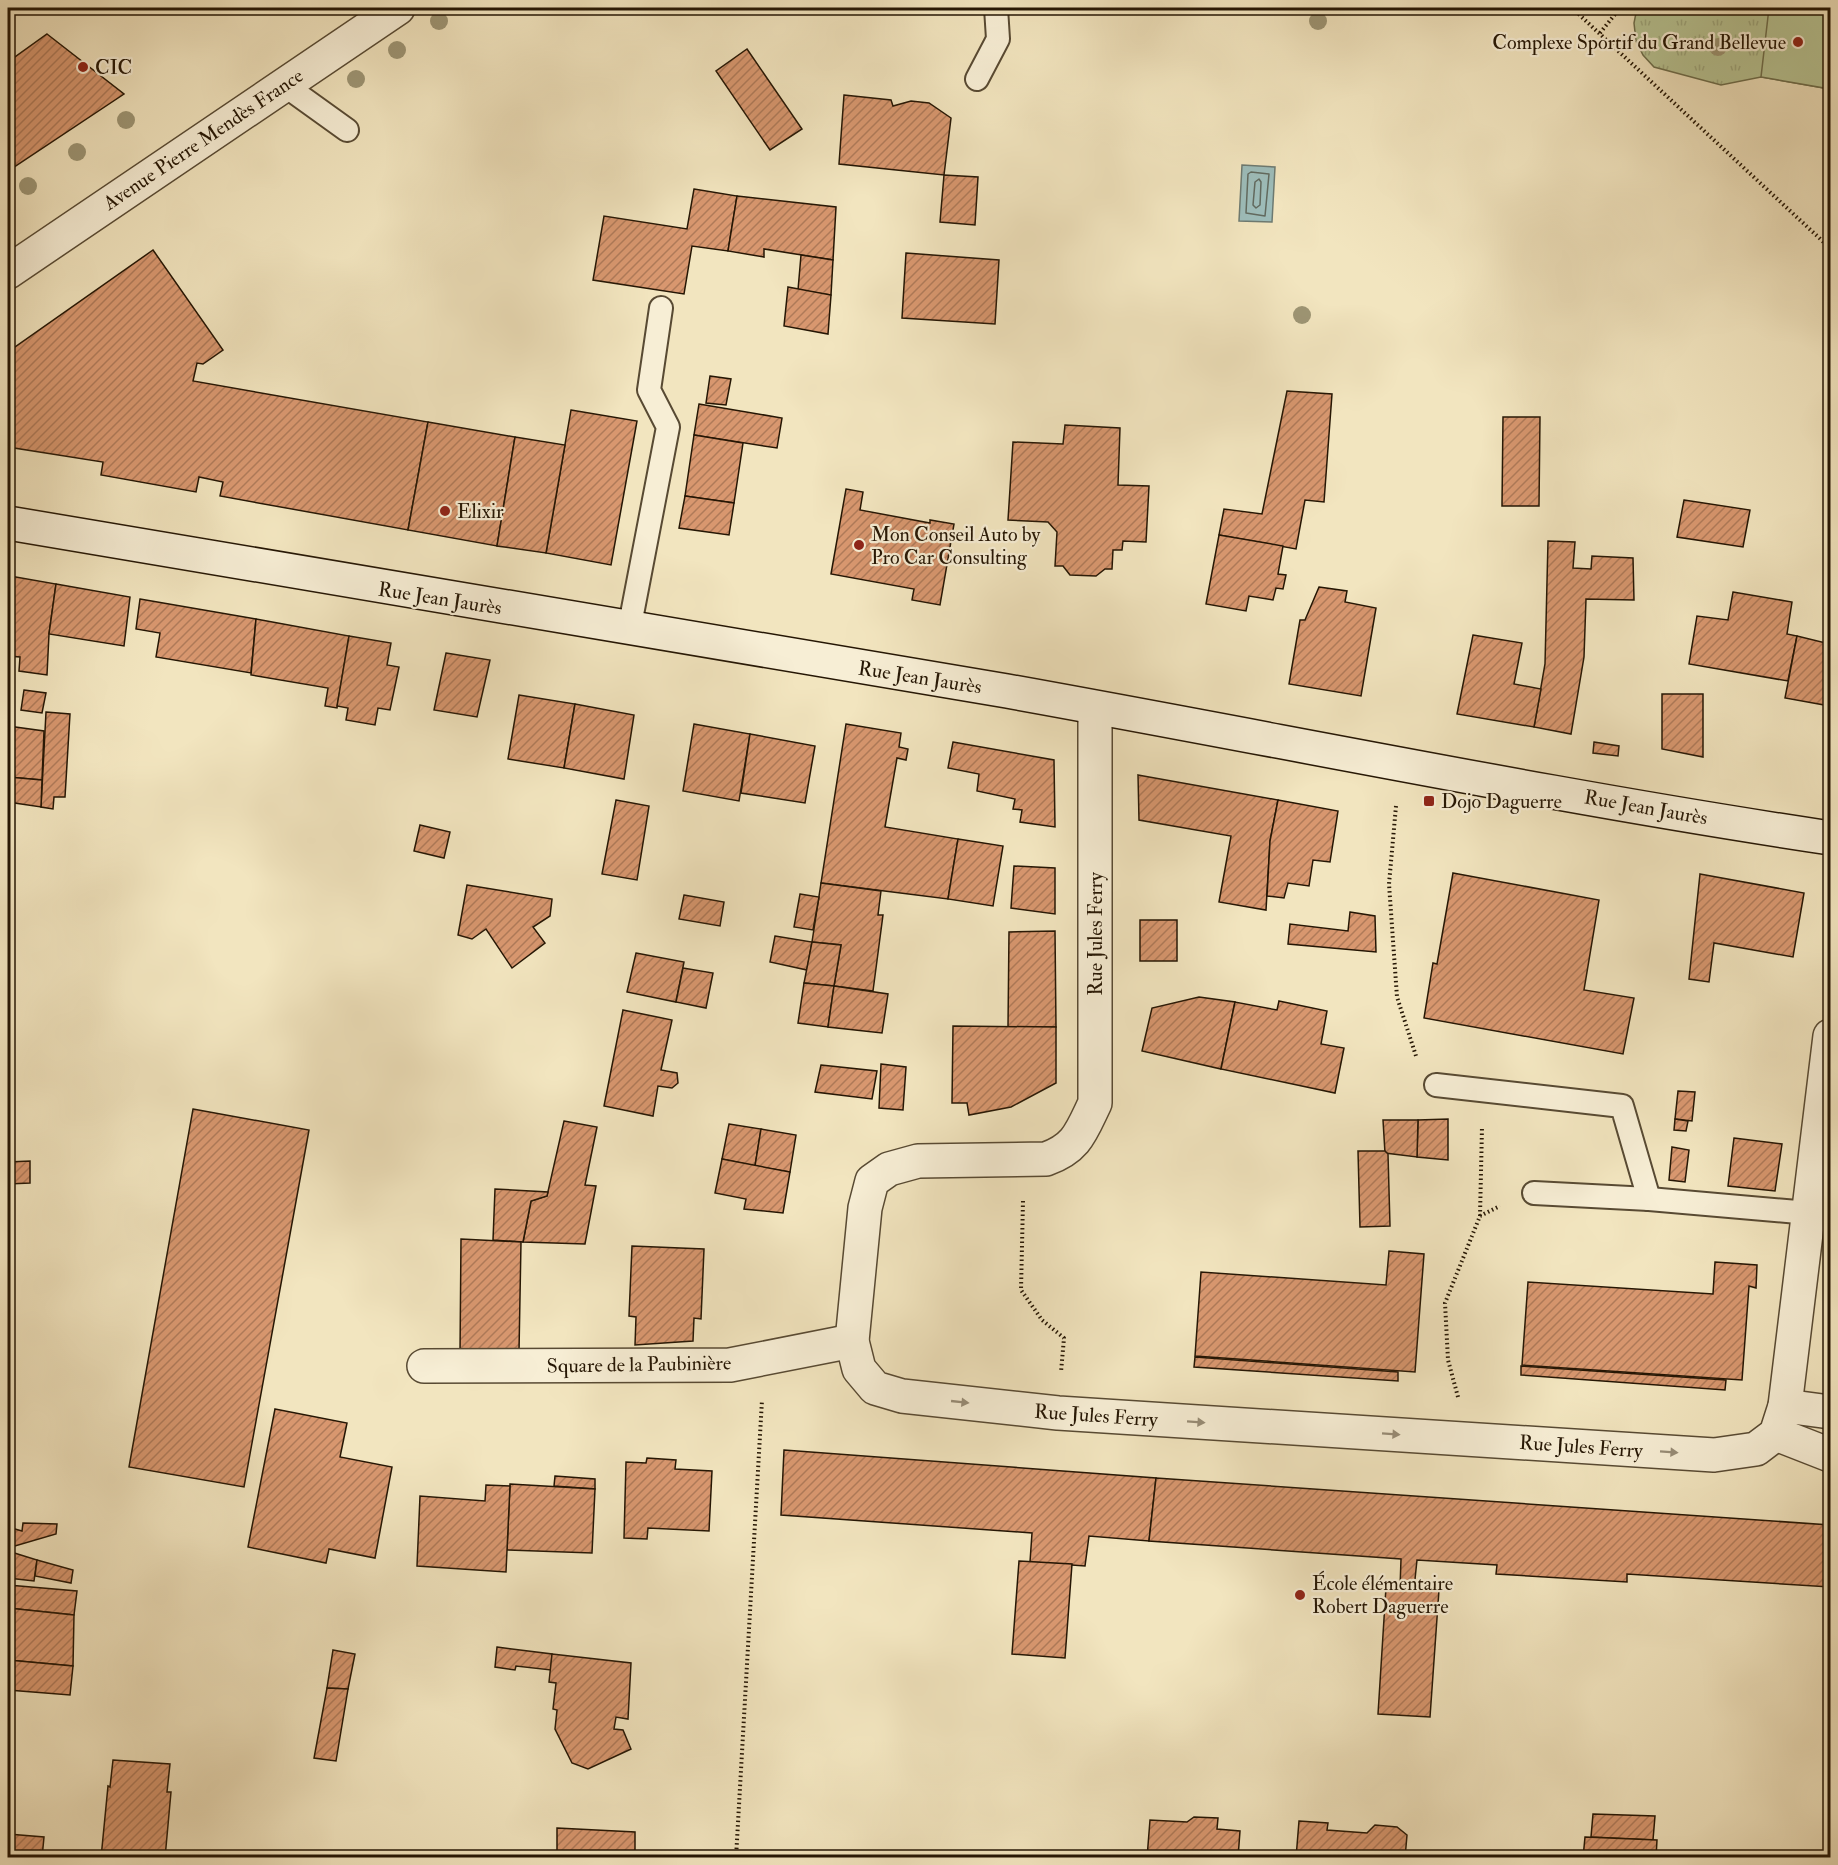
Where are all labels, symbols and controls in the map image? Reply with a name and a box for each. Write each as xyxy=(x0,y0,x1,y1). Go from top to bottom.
place label: Complexe Sportif du Grand Bellevue xyxy=(1492,30,1786,56)
marker: Complexe Sportif du Grand Bellevue xyxy=(1791,35,1805,49)
place label: CIC xyxy=(95,55,132,80)
marker: CIC xyxy=(76,60,90,74)
street label: Avenue Pierre Mendès France xyxy=(98,63,308,216)
place label: Elixir xyxy=(457,499,504,524)
marker: Elixir xyxy=(438,504,452,518)
place label: Mon Conseil Auto by Pro Car Consulting xyxy=(871,522,1041,570)
marker: Mon Conseil Auto by Pro Car Consulting xyxy=(852,538,866,552)
street label: Rue Jean Jaurès xyxy=(376,576,504,621)
street label: Rue Jean Jaurès xyxy=(856,655,984,700)
street label: Rue Jean Jaurès xyxy=(1582,784,1710,831)
place label: Dojo Daguerre xyxy=(1441,789,1562,814)
marker: Dojo Daguerre xyxy=(1422,794,1436,808)
street label: Rue Jules Ferry xyxy=(1083,871,1108,996)
street label: Square de la Paubinière xyxy=(547,1350,731,1379)
one-way arrow xyxy=(950,1397,969,1407)
street label: Rue Jules Ferry xyxy=(1033,1399,1160,1432)
one-way arrow xyxy=(1186,1417,1205,1427)
one-way arrow xyxy=(1381,1430,1400,1439)
street label: Rue Jules Ferry xyxy=(1518,1430,1645,1463)
one-way arrow xyxy=(1660,1447,1679,1456)
place label: École élémentaire Robert Daguerre xyxy=(1312,1570,1453,1619)
marker: École élémentaire Robert Daguerre xyxy=(1293,1588,1307,1602)

